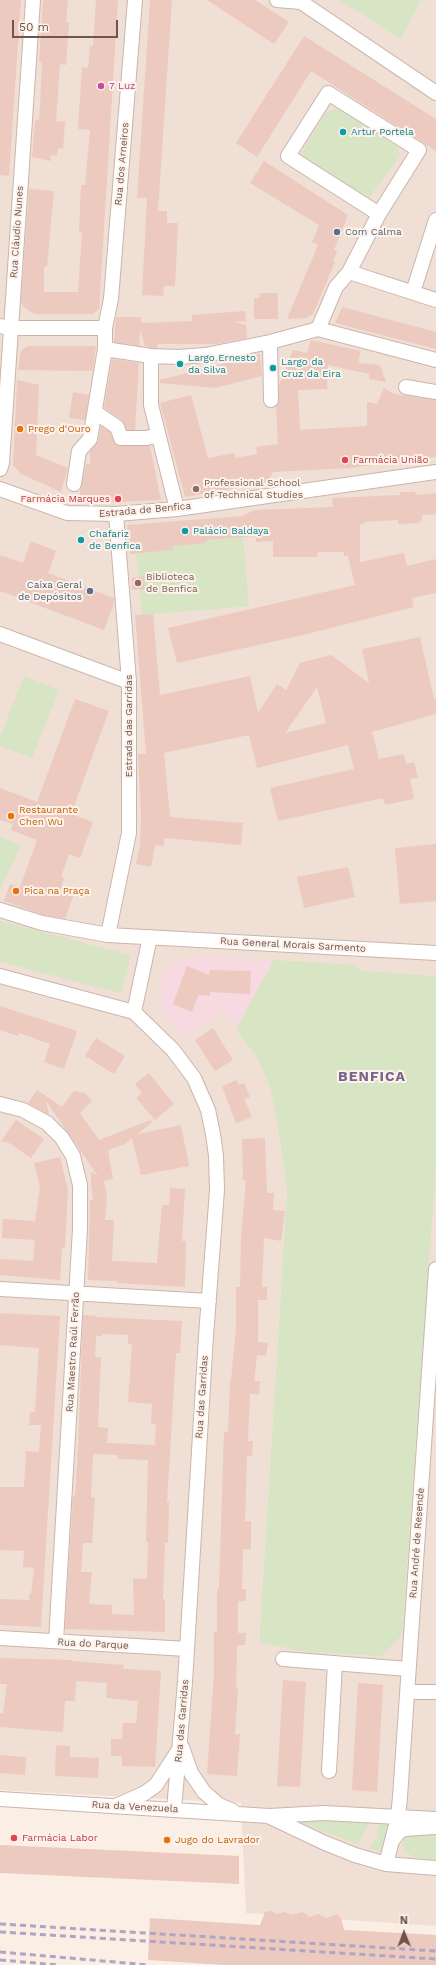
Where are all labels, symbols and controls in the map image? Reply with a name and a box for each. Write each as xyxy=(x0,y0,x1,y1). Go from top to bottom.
scale bar xyxy=(14,12,120,38)
text: 50 m xyxy=(19,20,49,34)
place label: 7 Luz xyxy=(109,80,135,92)
marker: 7 Luz xyxy=(96,81,106,91)
street label: Rua dos Arneiros xyxy=(112,122,132,206)
place label: Artur Portela xyxy=(351,126,414,138)
marker: Artur Portela xyxy=(338,127,348,137)
street label: Rua Cláudio Nunes xyxy=(8,185,26,279)
place label: Com Calma xyxy=(345,226,402,238)
marker: Com Calma xyxy=(332,227,342,237)
place label: Largo Ernesto da Silva xyxy=(188,352,256,376)
place label: Largo da Cruz da Eira xyxy=(281,356,341,380)
marker: Largo Ernesto da Silva xyxy=(175,359,185,369)
marker: Largo da Cruz da Eira xyxy=(268,363,278,373)
place label: Prego d'Ouro xyxy=(28,423,91,435)
marker: Prego d'Ouro xyxy=(15,424,25,434)
place label: Farmácia União xyxy=(353,454,428,466)
marker: Farmácia União xyxy=(340,455,350,465)
place label: Professional School of Technical Studies xyxy=(204,477,303,500)
marker: Professional School of Technical Studies xyxy=(191,484,201,494)
place label: Farmácia Marques xyxy=(21,493,110,505)
marker: Farmácia Marques xyxy=(113,494,123,504)
street label: Estrada de Benfica xyxy=(98,500,192,520)
place label: Palácio Baldaya xyxy=(193,525,269,537)
marker: Palácio Baldaya xyxy=(180,526,190,536)
place label: Chafariz de Benfica xyxy=(89,528,141,552)
marker: Chafariz de Benfica xyxy=(76,535,86,545)
place label: Biblioteca de Benfica xyxy=(146,571,198,594)
marker: Biblioteca de Benfica xyxy=(133,578,143,588)
place label: Caixa Geral de Depósitos xyxy=(18,579,82,602)
marker: Caixa Geral de Depósitos xyxy=(85,586,95,596)
street label: Estrada das Garridas xyxy=(123,675,135,777)
place label: Restaurante Chen Wu xyxy=(19,804,78,828)
marker: Restaurante Chen Wu xyxy=(6,811,16,821)
place label: Pica na Praça xyxy=(24,885,90,897)
marker: Pica na Praça xyxy=(11,886,21,896)
street label: Rua General Morais Sarmento xyxy=(220,935,366,955)
district label: BENFICA xyxy=(338,1069,406,1085)
street label: Rua Maestro Raúl Ferrão xyxy=(64,1292,82,1412)
street label: Rua das Garridas xyxy=(193,1355,211,1439)
street label: Rua André de Resende xyxy=(407,1487,427,1599)
street label: Rua do Parque xyxy=(57,1636,129,1652)
street label: Rua das Garridas xyxy=(172,1679,192,1763)
street label: Rua da Venezuela xyxy=(91,1799,179,1815)
place label: Farmácia Labor xyxy=(22,1832,98,1844)
marker: Farmácia Labor xyxy=(9,1833,19,1843)
place label: Jugo do Lavrador xyxy=(175,1834,260,1846)
marker: Jugo do Lavrador xyxy=(162,1835,172,1845)
north arrow xyxy=(384,1913,424,1953)
text: N xyxy=(400,1914,408,1927)

